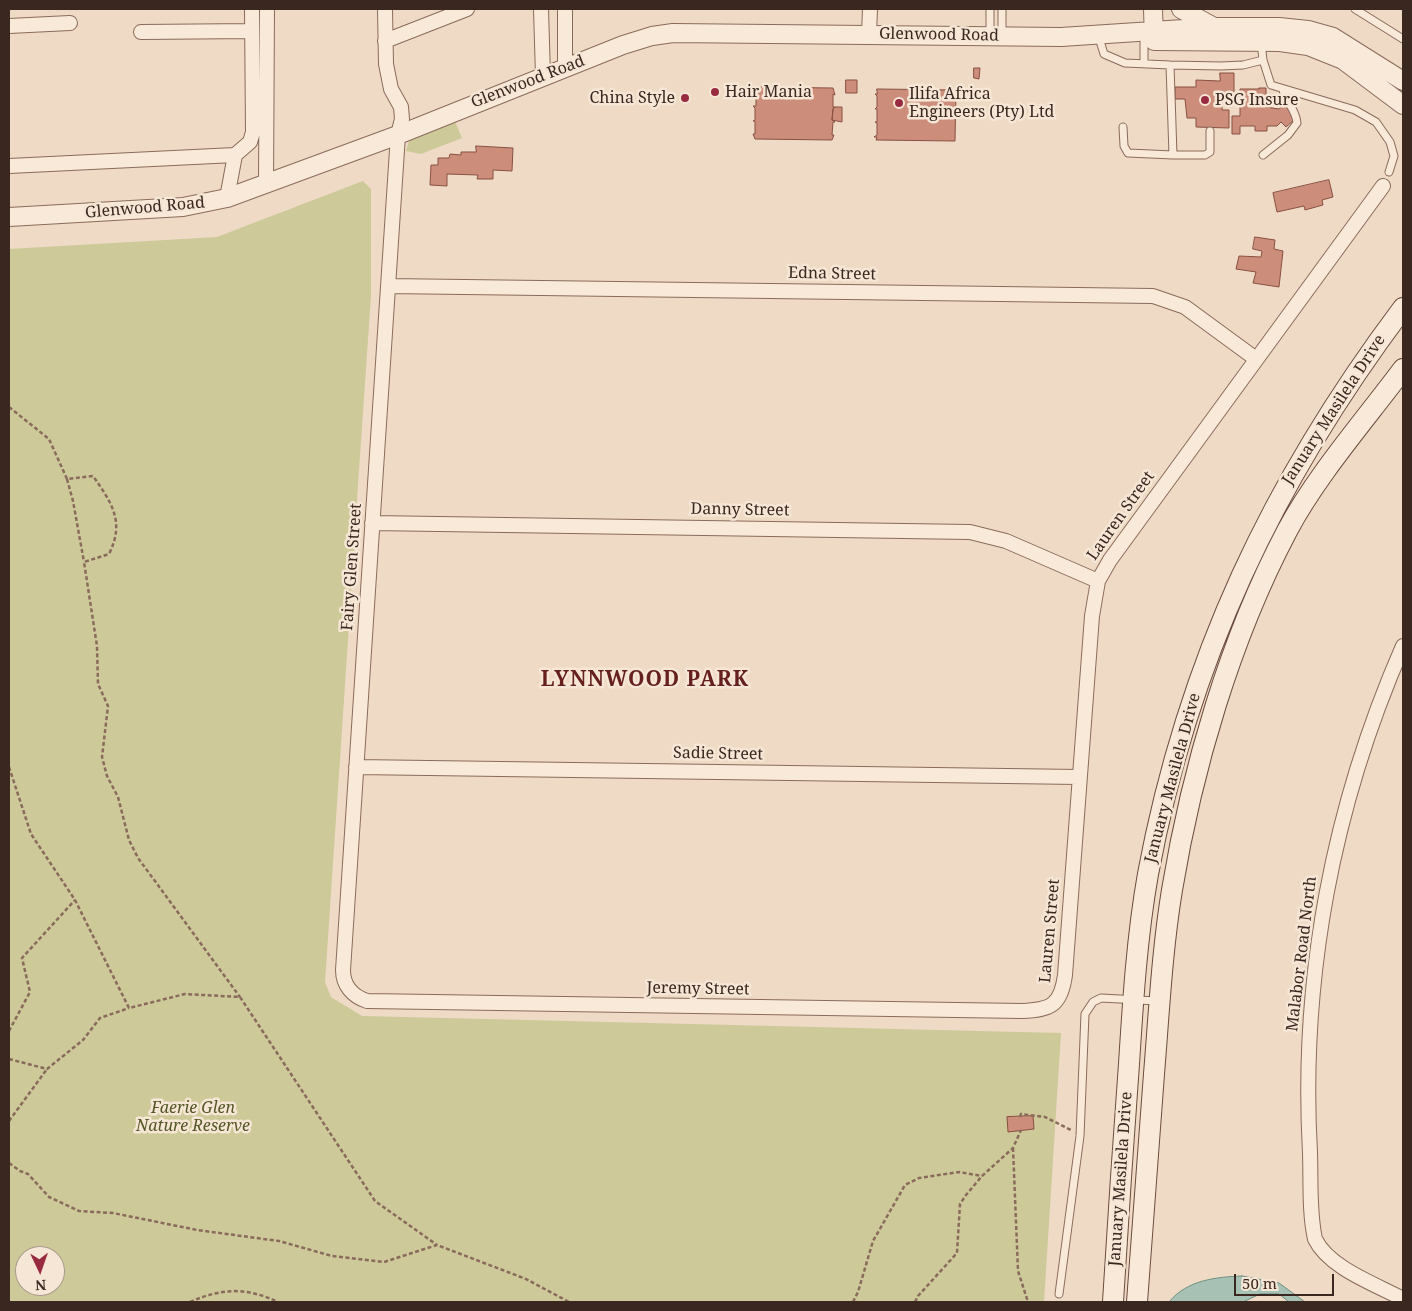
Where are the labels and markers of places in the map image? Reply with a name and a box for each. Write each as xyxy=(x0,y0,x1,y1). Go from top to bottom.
place label: Hair Mania xyxy=(725,82,812,102)
place label: Ilifa Africa Engineers (Pty) Ltd xyxy=(909,84,1054,122)
marker: Hair Mania xyxy=(709,86,721,98)
place label: China Style xyxy=(590,88,675,108)
place label: PSG Insure xyxy=(1215,90,1299,110)
marker: China Style xyxy=(679,92,691,104)
marker: PSG Insure xyxy=(1199,94,1211,106)
marker: Ilifa Africa Engineers (Pty) Ltd xyxy=(893,97,905,109)

